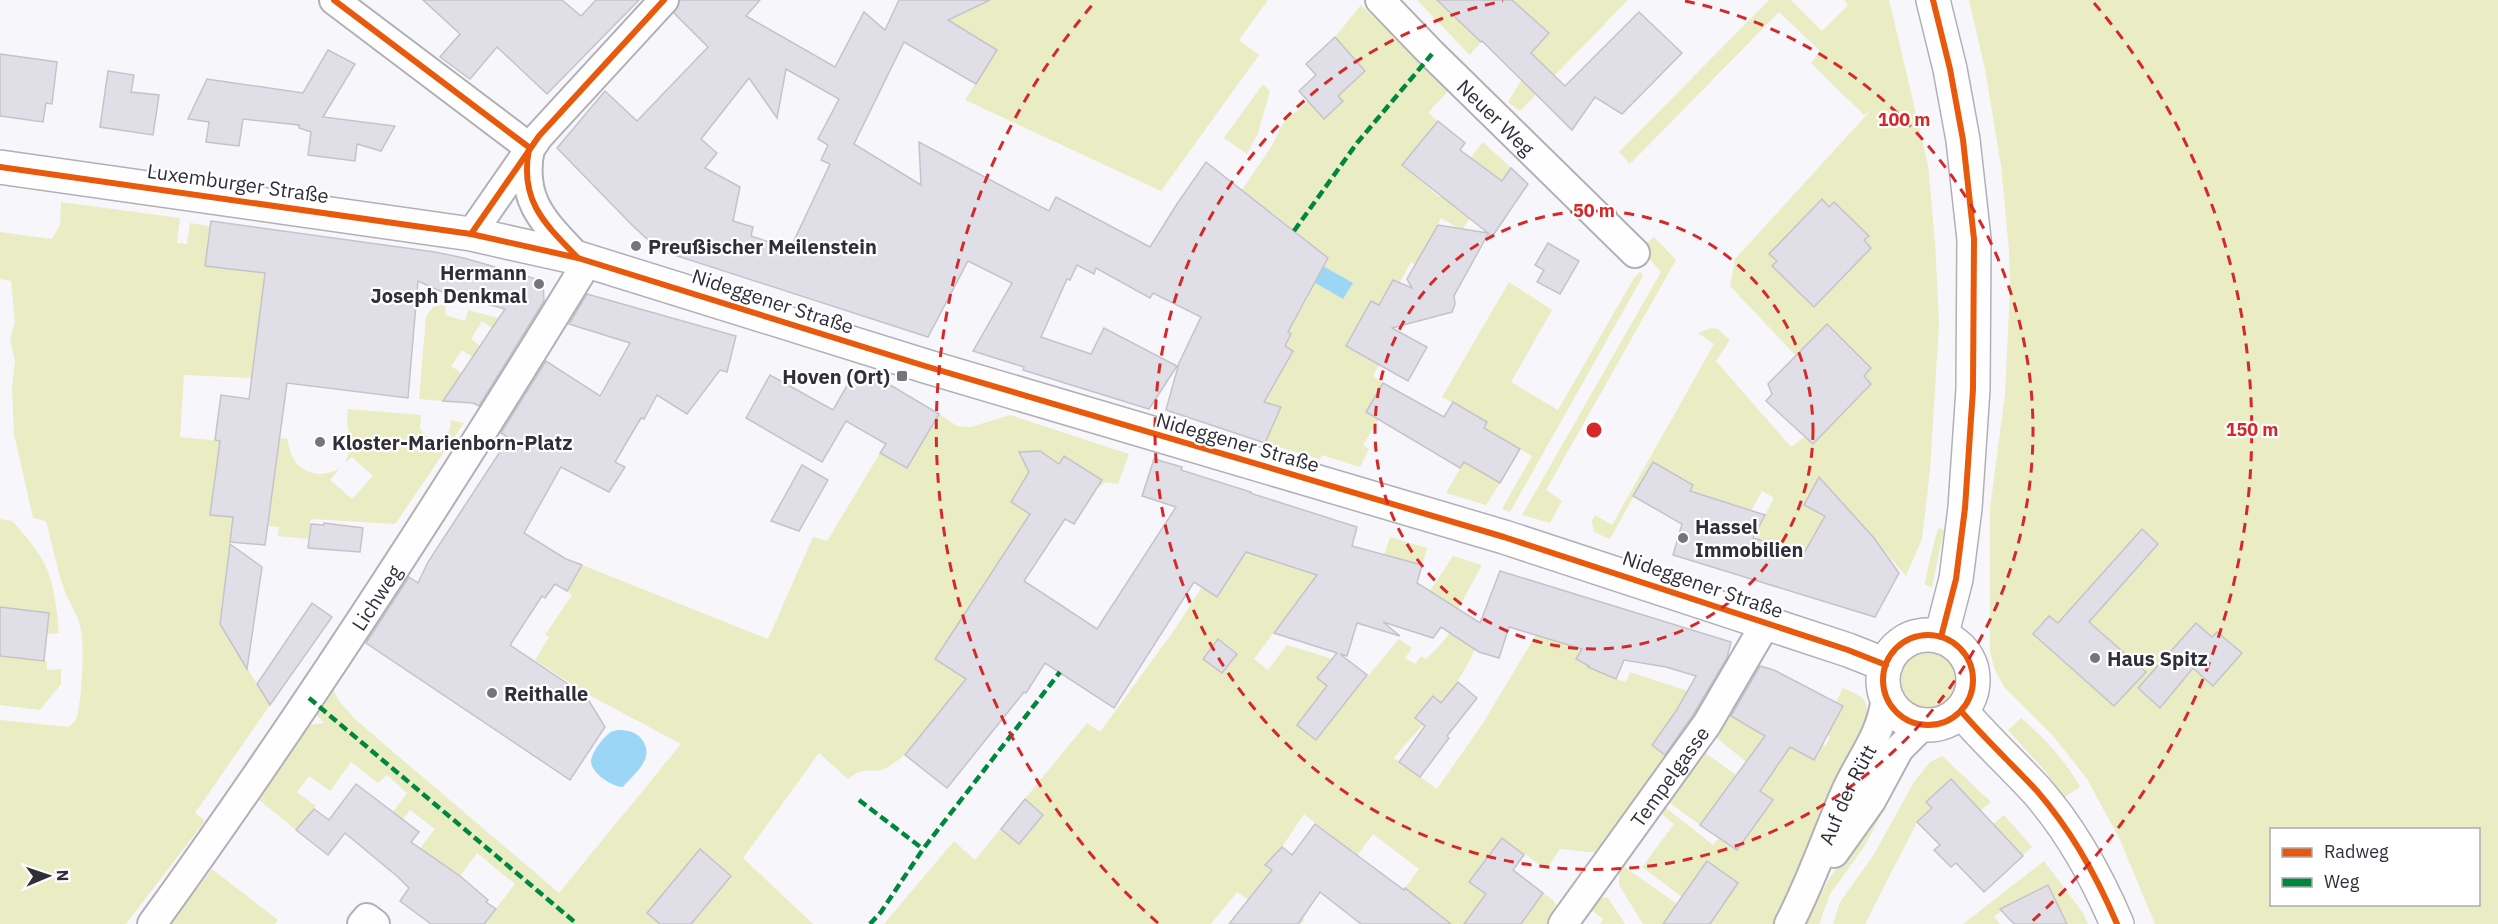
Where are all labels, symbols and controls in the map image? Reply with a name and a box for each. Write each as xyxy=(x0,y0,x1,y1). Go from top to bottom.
street label: Neuer Weg xyxy=(1452,73,1541,161)
text: 100 m xyxy=(1878,108,1930,131)
street label: Luxemburger Straße xyxy=(145,157,331,209)
text: 50 m xyxy=(1573,199,1615,222)
place label: Preußischer Meilenstein xyxy=(648,233,877,260)
marker: Preußischer Meilenstein xyxy=(629,239,643,253)
place label: Hermann Joseph Denkmal xyxy=(370,259,527,309)
street label: Nideggener Straße xyxy=(689,262,857,340)
marker: Hermann Joseph Denkmal xyxy=(532,277,546,291)
place label: Hoven (Ort) xyxy=(782,363,890,390)
marker: Hoven (Ort) xyxy=(895,369,909,383)
street label: Nideggener Straße xyxy=(1153,406,1323,478)
text: 150 m xyxy=(2226,418,2278,441)
centre of rings xyxy=(1584,420,1604,440)
place label: Kloster-Marienborn-Platz xyxy=(332,429,573,456)
marker: Kloster-Marienborn-Platz xyxy=(313,435,327,449)
place label: Hassel Immobilien xyxy=(1695,513,1804,563)
marker: Hassel Immobilien xyxy=(1676,531,1690,545)
street label: Nideggener Straße xyxy=(1619,544,1787,624)
street label: Lichweg xyxy=(345,559,408,636)
place label: Haus Spitz xyxy=(2107,645,2208,672)
marker: Haus Spitz xyxy=(2088,651,2102,665)
place label: Reithalle xyxy=(504,680,588,707)
marker: Reithalle xyxy=(485,686,499,700)
street label: Tempelgasse xyxy=(1624,720,1715,832)
street label: Auf der Rütt xyxy=(1812,739,1882,849)
legend xyxy=(2270,828,2480,906)
text: Radweg xyxy=(2324,840,2389,863)
north arrow xyxy=(18,846,78,906)
text: N xyxy=(53,869,73,882)
text: Weg xyxy=(2324,870,2360,893)

